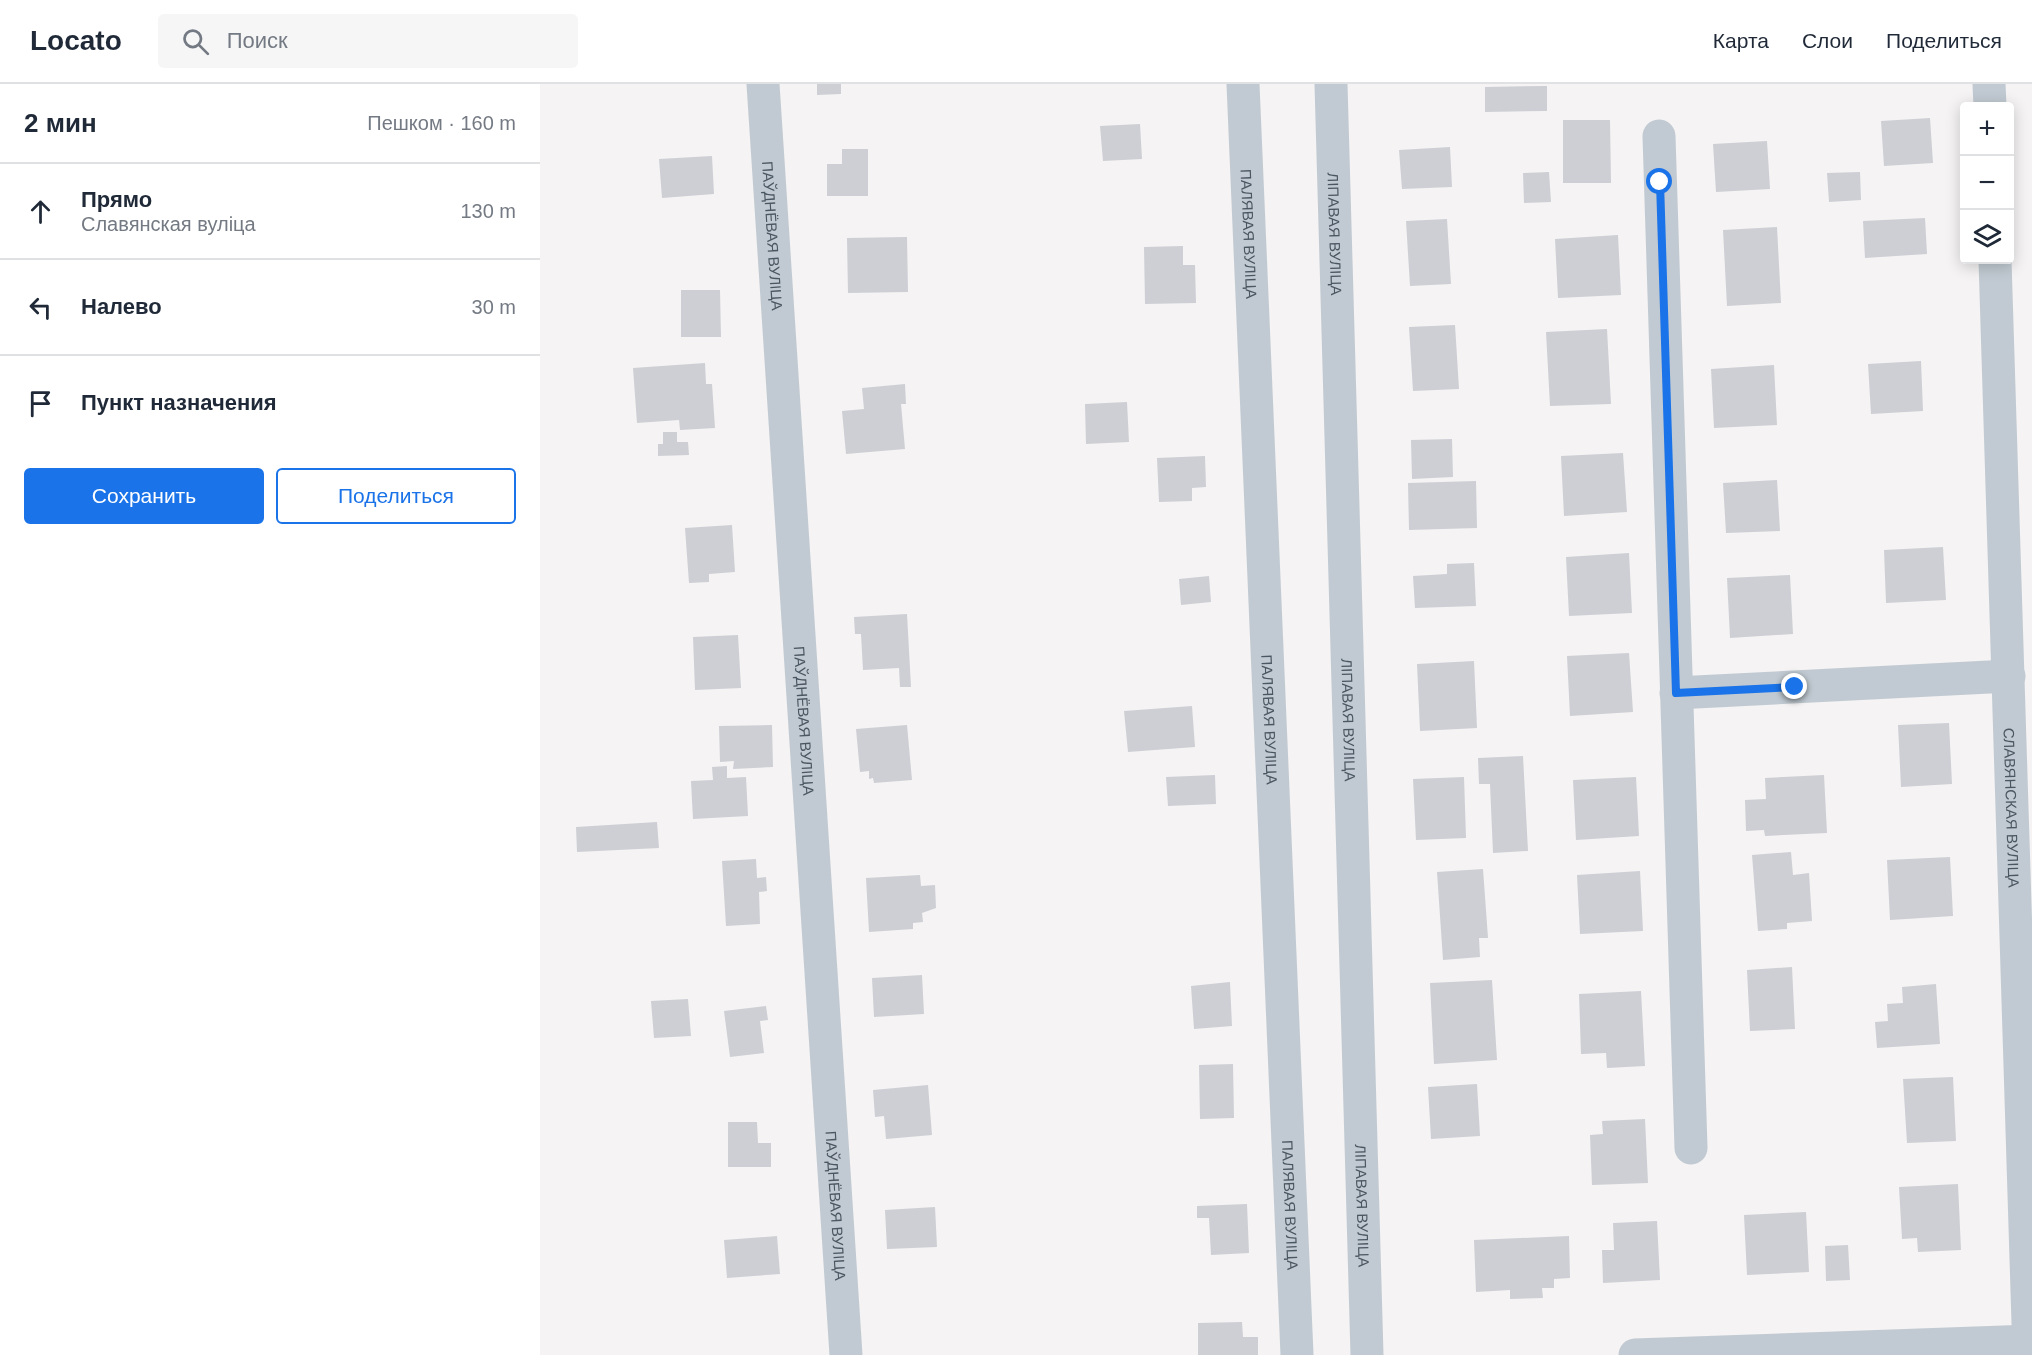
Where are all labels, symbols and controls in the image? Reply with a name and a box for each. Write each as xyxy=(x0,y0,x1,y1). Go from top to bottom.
search box xyxy=(158,14,578,68)
text: Locato xyxy=(30,25,122,56)
icon: search xyxy=(179,25,212,58)
text: Поиск xyxy=(227,28,288,53)
text: Карта xyxy=(1713,29,1769,52)
text: Слои xyxy=(1802,29,1853,52)
text: Поделиться xyxy=(1886,29,2002,52)
map controls xyxy=(1960,102,2014,264)
button: + xyxy=(1960,102,2014,156)
text: 2 мин xyxy=(24,108,97,138)
text: Пешком · 160 m xyxy=(367,112,516,134)
button: − xyxy=(1960,156,2014,210)
street label: ПАЎДНЁВАЯ ВУЛІЦА xyxy=(760,160,786,311)
route start xyxy=(1646,168,1672,194)
street label: ПАЛЯВАЯ ВУЛІЦА xyxy=(1238,169,1261,299)
street label: ЛІПАВАЯ ВУЛІЦА xyxy=(1325,172,1345,296)
text: Прямо xyxy=(81,187,152,212)
icon: ahead xyxy=(24,195,57,228)
text: 130 m xyxy=(460,200,516,222)
button: layers xyxy=(1960,210,2014,264)
text: Славянская вуліца xyxy=(81,213,256,235)
icon: left xyxy=(24,291,57,324)
text: Налево xyxy=(81,294,162,319)
text: 30 m xyxy=(472,296,516,318)
icon: arrive xyxy=(24,387,57,420)
text: Пункт назначения xyxy=(81,390,277,415)
button: Сохранить xyxy=(24,468,264,524)
button: Поделиться xyxy=(276,468,516,524)
street label: ПАЎДНЁВАЯ ВУЛІЦА xyxy=(791,645,818,796)
street label: ПАЛЯВАЯ ВУЛІЦА xyxy=(1259,654,1281,785)
street label: ЛІПАВАЯ ВУЛІЦА xyxy=(1339,658,1359,781)
route end xyxy=(1781,673,1807,699)
street label: СЛАВЯНСКАЯ ВУЛІЦА xyxy=(2001,728,2023,888)
street label: ПАЎДНЁВАЯ ВУЛІЦА xyxy=(823,1130,850,1281)
street label: ПАЛЯВАЯ ВУЛІЦА xyxy=(1279,1140,1302,1270)
street label: ЛІПАВАЯ ВУЛІЦА xyxy=(1353,1144,1373,1267)

